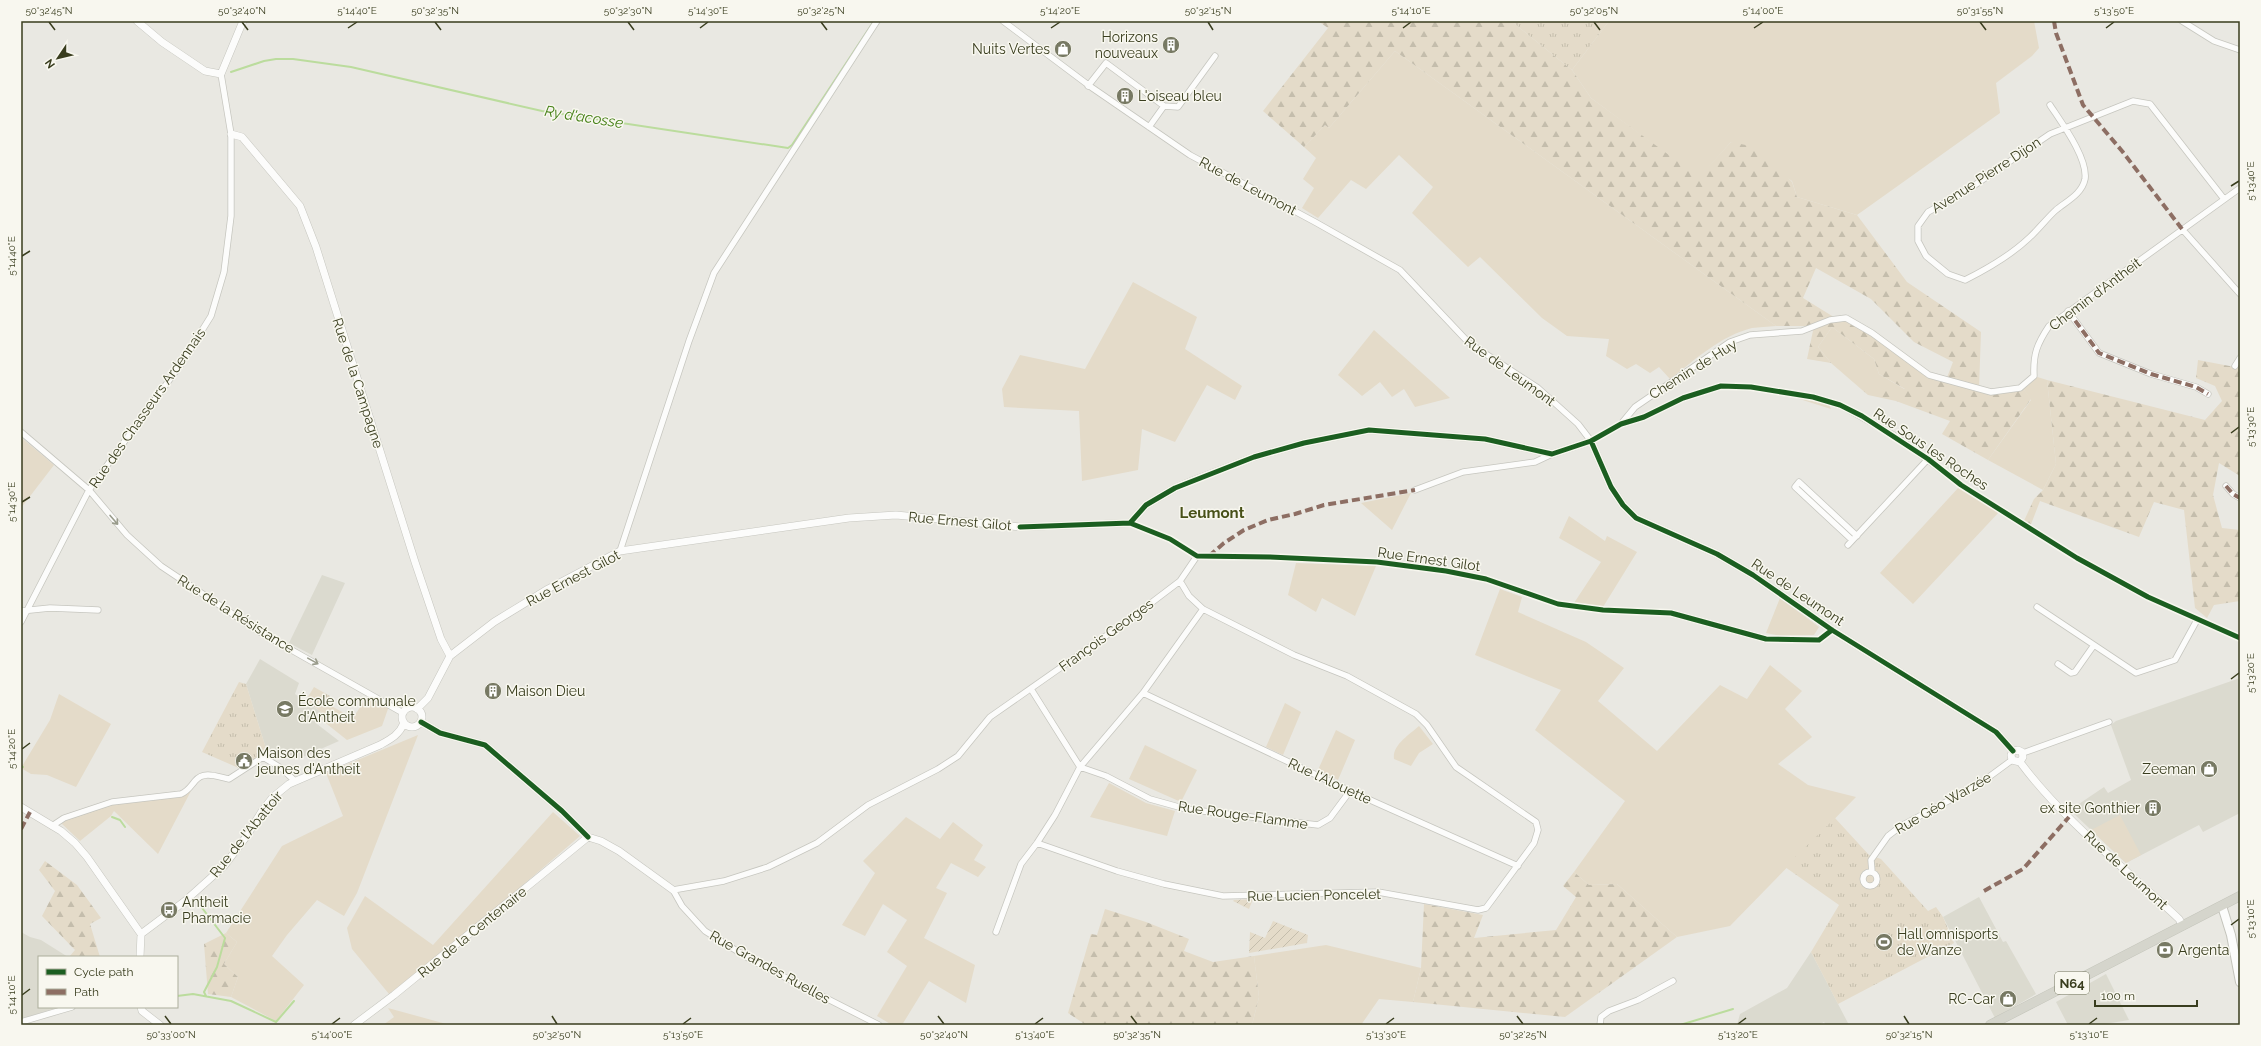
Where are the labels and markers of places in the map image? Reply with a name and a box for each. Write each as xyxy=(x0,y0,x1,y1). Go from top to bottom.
place label: Horizons nouveaux xyxy=(1095,29,1158,61)
building icon: Horizons nouveaux xyxy=(1161,35,1181,55)
shop icon: Nuits Vertes xyxy=(1053,39,1073,59)
place label: Nuits Vertes xyxy=(972,41,1050,57)
building icon: L'oiseau bleu xyxy=(1115,86,1135,106)
place label: L'oiseau bleu xyxy=(1138,88,1222,104)
building icon: Maison Dieu xyxy=(483,681,503,701)
place label: Maison Dieu xyxy=(506,683,585,699)
place label: École communale d'Antheit xyxy=(298,692,416,725)
school or university icon: École communale d'Antheit xyxy=(275,699,295,719)
place label: Maison des jeunes d'Antheit xyxy=(255,745,361,777)
public building icon: Maison des jeunes d'Antheit xyxy=(234,751,254,771)
shop icon: Zeeman xyxy=(2199,759,2219,779)
place label: Zeeman xyxy=(2142,761,2196,777)
building icon: ex site Gonthier xyxy=(2143,798,2163,818)
place label: ex site Gonthier xyxy=(2040,800,2140,816)
place label: Antheit Pharmacie xyxy=(182,894,251,926)
bus stop icon: Antheit Pharmacie xyxy=(159,900,179,920)
place label: Hall omnisports de Wanze xyxy=(1897,926,1998,958)
sports icon: Hall omnisports de Wanze xyxy=(1874,932,1894,952)
bank icon: Argenta xyxy=(2155,940,2175,960)
place label: Argenta xyxy=(2178,942,2229,958)
shop icon: RC-Car xyxy=(1998,989,2018,1009)
place label: RC-Car xyxy=(1948,991,1995,1007)

